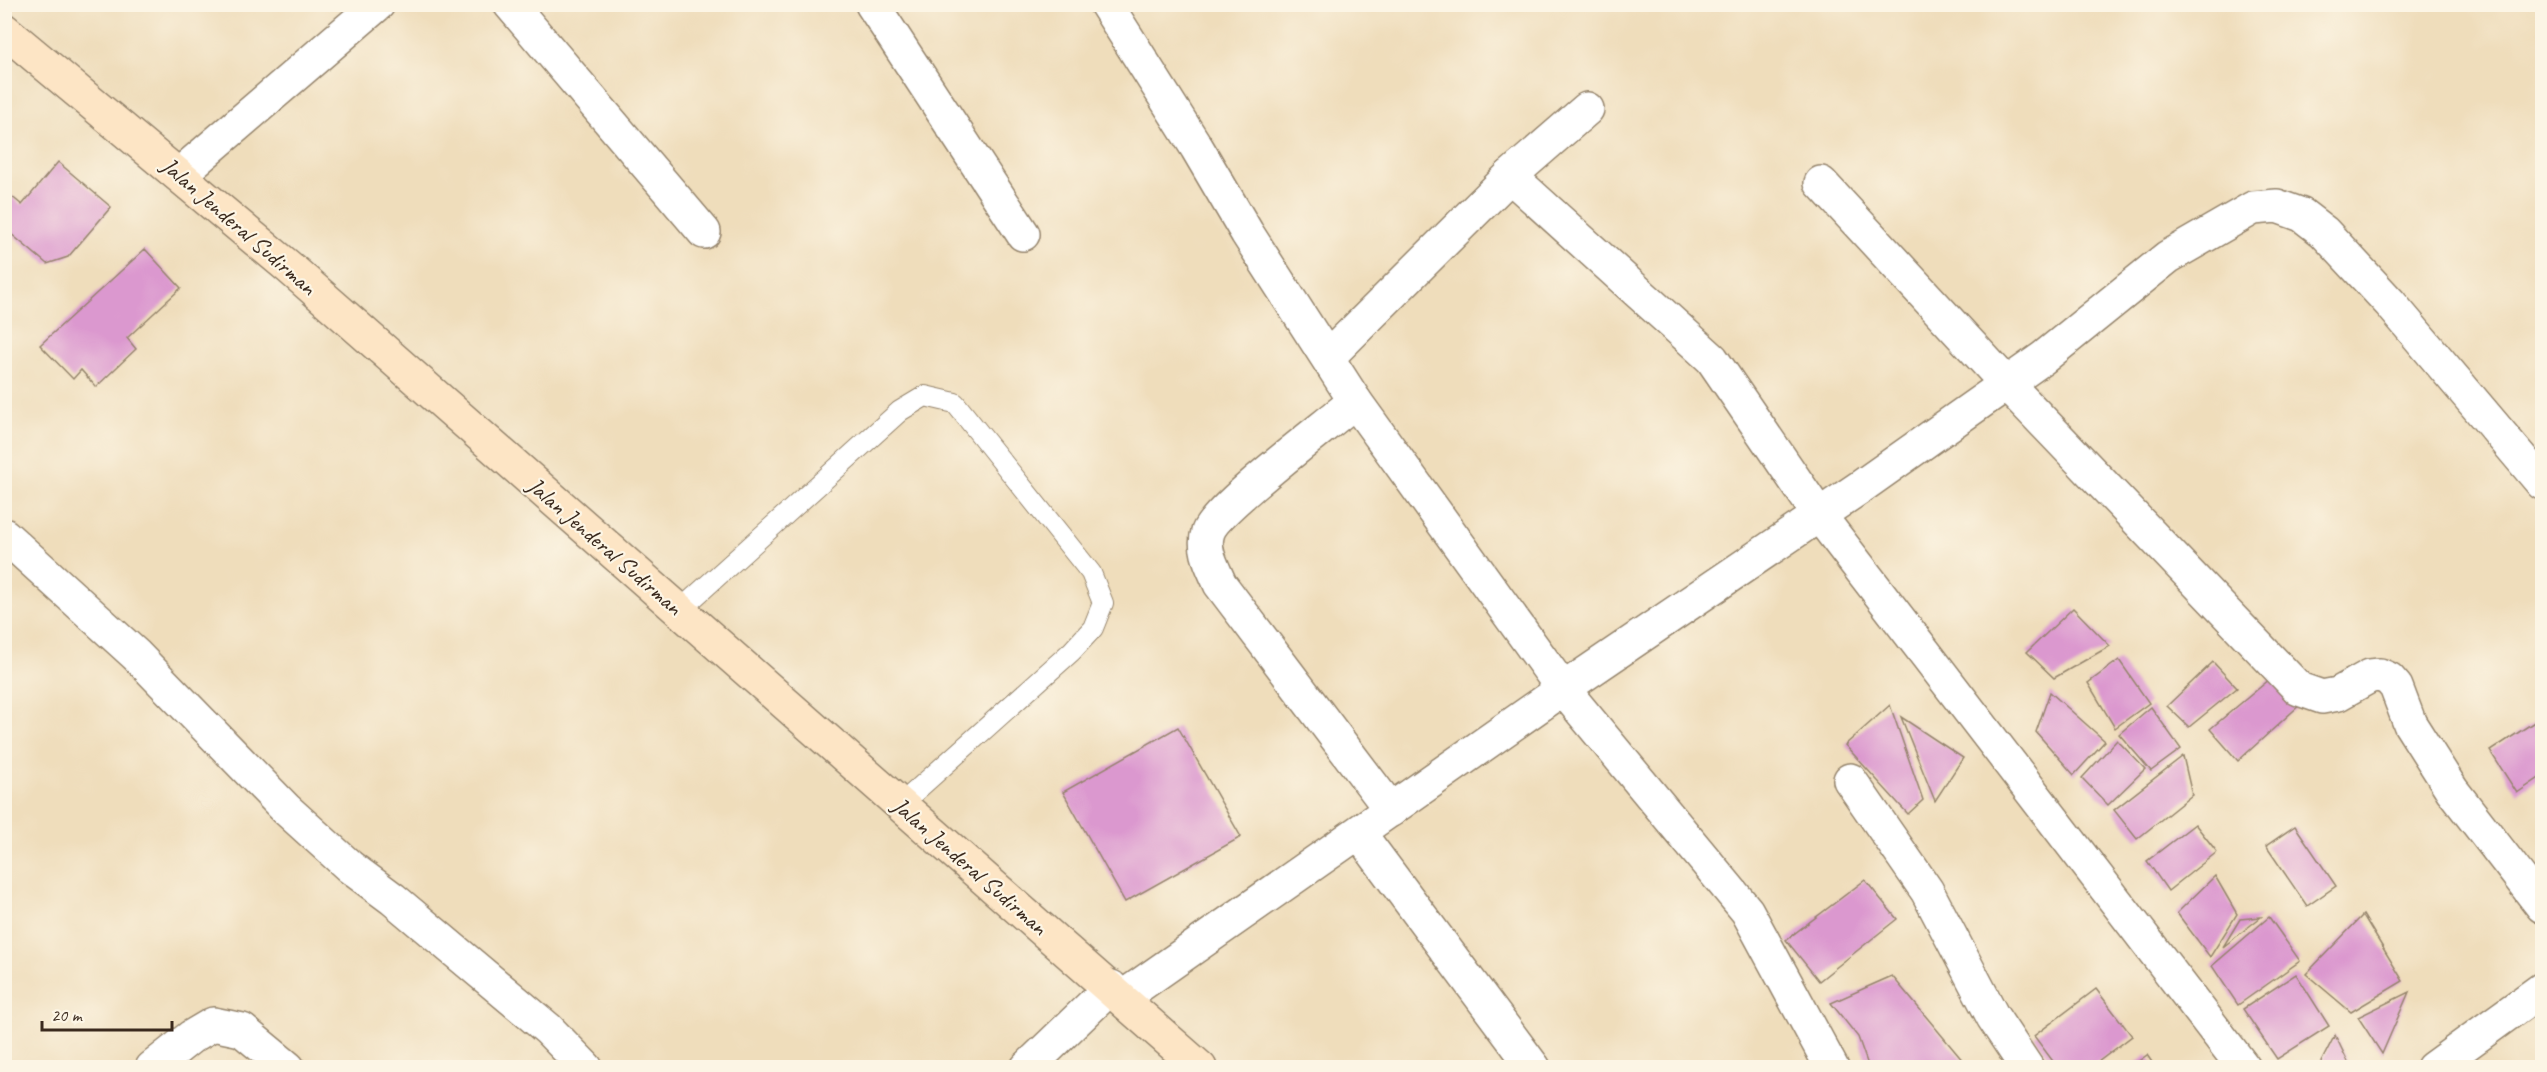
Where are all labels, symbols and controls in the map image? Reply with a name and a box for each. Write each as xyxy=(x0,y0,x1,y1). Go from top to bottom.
street label: Jalan Jenderal Sudirman xyxy=(154,150,324,302)
street label: Jalan Jenderal Sudirman xyxy=(520,470,690,622)
street label: Jalan Jenderal Sudirman xyxy=(885,790,1055,942)
scale bar xyxy=(42,994,172,1032)
text: 20 m xyxy=(51,1004,84,1026)

